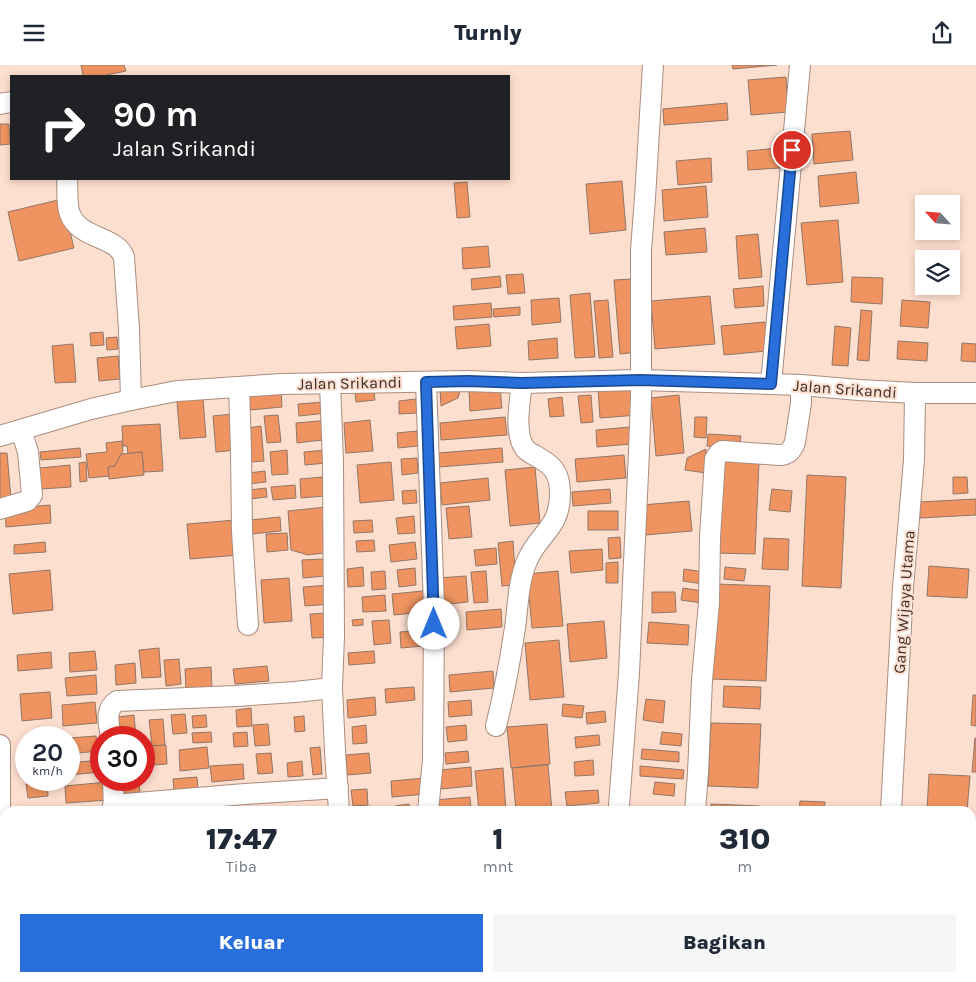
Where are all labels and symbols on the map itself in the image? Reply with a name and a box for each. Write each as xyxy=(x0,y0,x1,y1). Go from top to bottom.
pin xyxy=(771,129,813,171)
north arrow xyxy=(915,195,960,240)
street label: Jalan Srikandi xyxy=(298,373,402,393)
street label: Jalan Srikandi xyxy=(792,376,898,402)
street label: Gang Wijaya Utama xyxy=(890,530,918,674)
position arrow xyxy=(407,597,459,649)
speed limit sign: 30 xyxy=(90,726,155,791)

